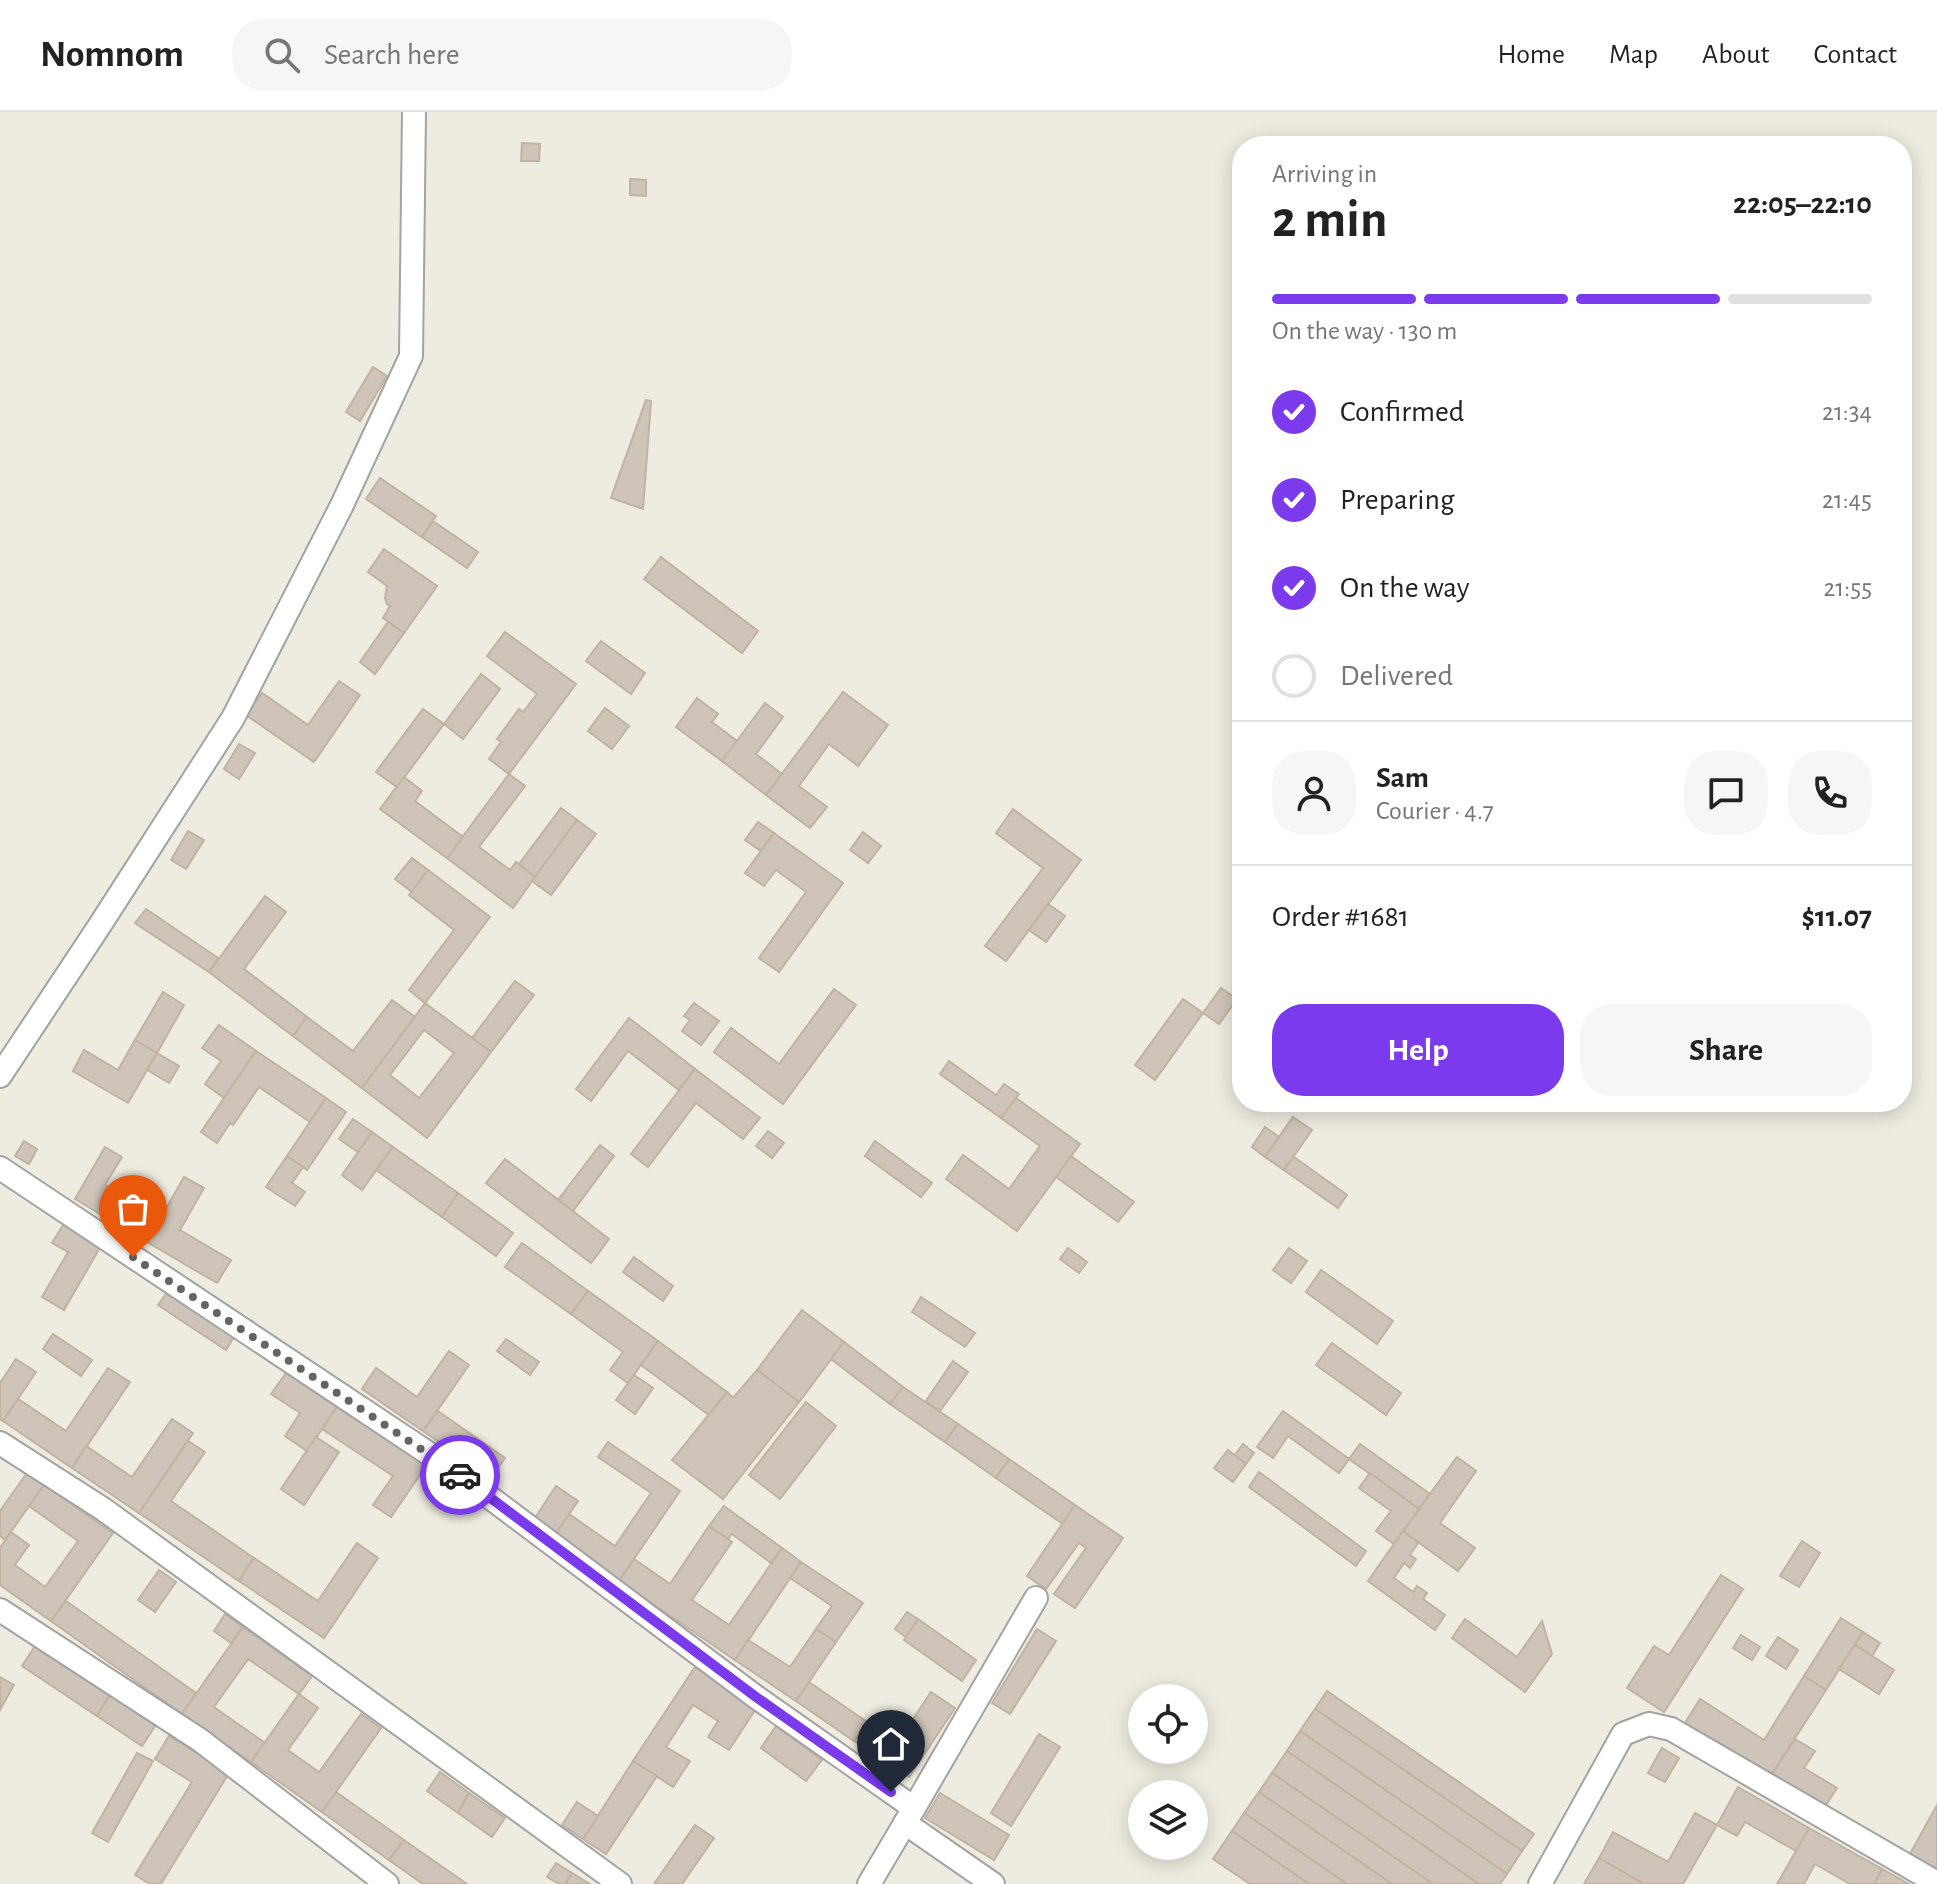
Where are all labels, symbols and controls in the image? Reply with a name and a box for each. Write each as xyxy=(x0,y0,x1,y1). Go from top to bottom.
search box xyxy=(232,19,792,91)
icon: search xyxy=(260,33,304,77)
text: Nomnom xyxy=(40,36,184,74)
text: Search here xyxy=(324,40,460,70)
text: Home xyxy=(1498,41,1565,69)
text: Map xyxy=(1609,41,1658,69)
text: About xyxy=(1702,41,1770,69)
text: Contact xyxy=(1814,41,1897,69)
text: Arriving in xyxy=(1272,161,1377,187)
text: 22:05–22:10 xyxy=(1733,189,1872,219)
text: 2 min xyxy=(1272,194,1387,246)
text: On the way · 130 m xyxy=(1272,318,1457,344)
icon: check xyxy=(1272,390,1316,434)
text: Confirmed xyxy=(1340,397,1464,427)
text: 21:34 xyxy=(1822,399,1872,425)
icon: check xyxy=(1272,478,1316,522)
text: Preparing xyxy=(1340,485,1455,515)
text: 21:45 xyxy=(1822,487,1872,513)
icon: check xyxy=(1272,566,1316,610)
text: On the way xyxy=(1340,573,1469,603)
text: 21:55 xyxy=(1824,575,1872,601)
text: Delivered xyxy=(1340,661,1453,691)
button: person xyxy=(1272,751,1356,835)
button: chat xyxy=(1684,751,1768,835)
button: phone xyxy=(1788,751,1872,835)
text: Sam xyxy=(1376,763,1429,793)
text: Courier · 4.7 xyxy=(1376,798,1494,824)
text: Order #1681 xyxy=(1272,902,1409,932)
text: $11.07 xyxy=(1801,902,1872,932)
button: Help xyxy=(1272,1004,1564,1096)
button: Share xyxy=(1580,1004,1872,1096)
pin xyxy=(99,1175,167,1257)
icon: bag xyxy=(111,1187,155,1231)
courier xyxy=(420,1435,500,1515)
icon: car xyxy=(438,1453,482,1497)
map controls xyxy=(1128,1684,1208,1860)
button: locate xyxy=(1128,1684,1208,1764)
pin xyxy=(857,1710,925,1792)
icon: home xyxy=(869,1722,913,1766)
button: layers xyxy=(1128,1780,1208,1860)

